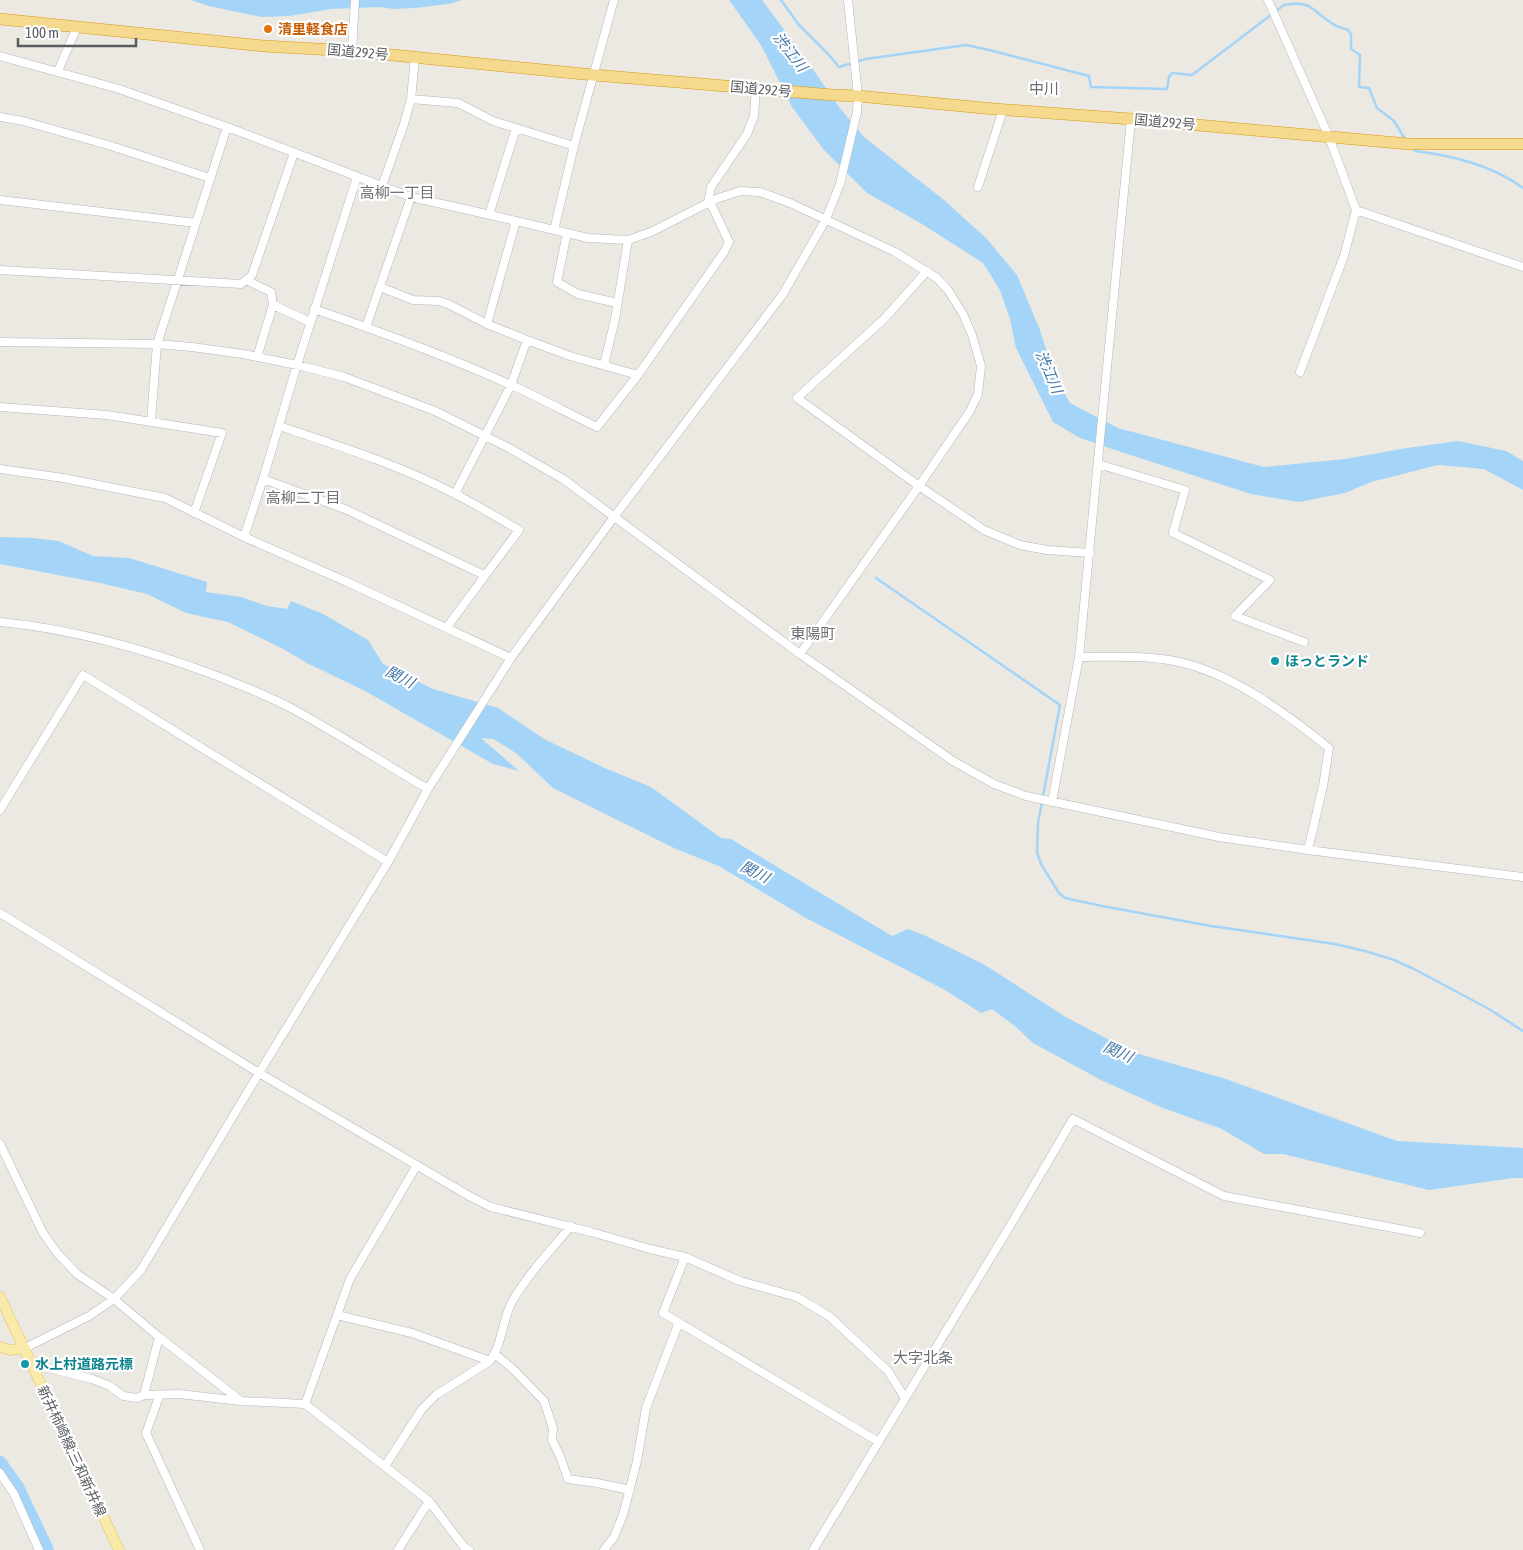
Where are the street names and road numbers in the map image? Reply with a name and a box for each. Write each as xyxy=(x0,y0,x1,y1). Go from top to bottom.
street label: 国道292号 xyxy=(327,41,389,63)
street label: 国道292号 xyxy=(730,78,792,100)
street label: 国道292号 xyxy=(1134,111,1196,133)
street label: 新井柿崎線;三和新井線 xyxy=(35,1383,109,1519)

